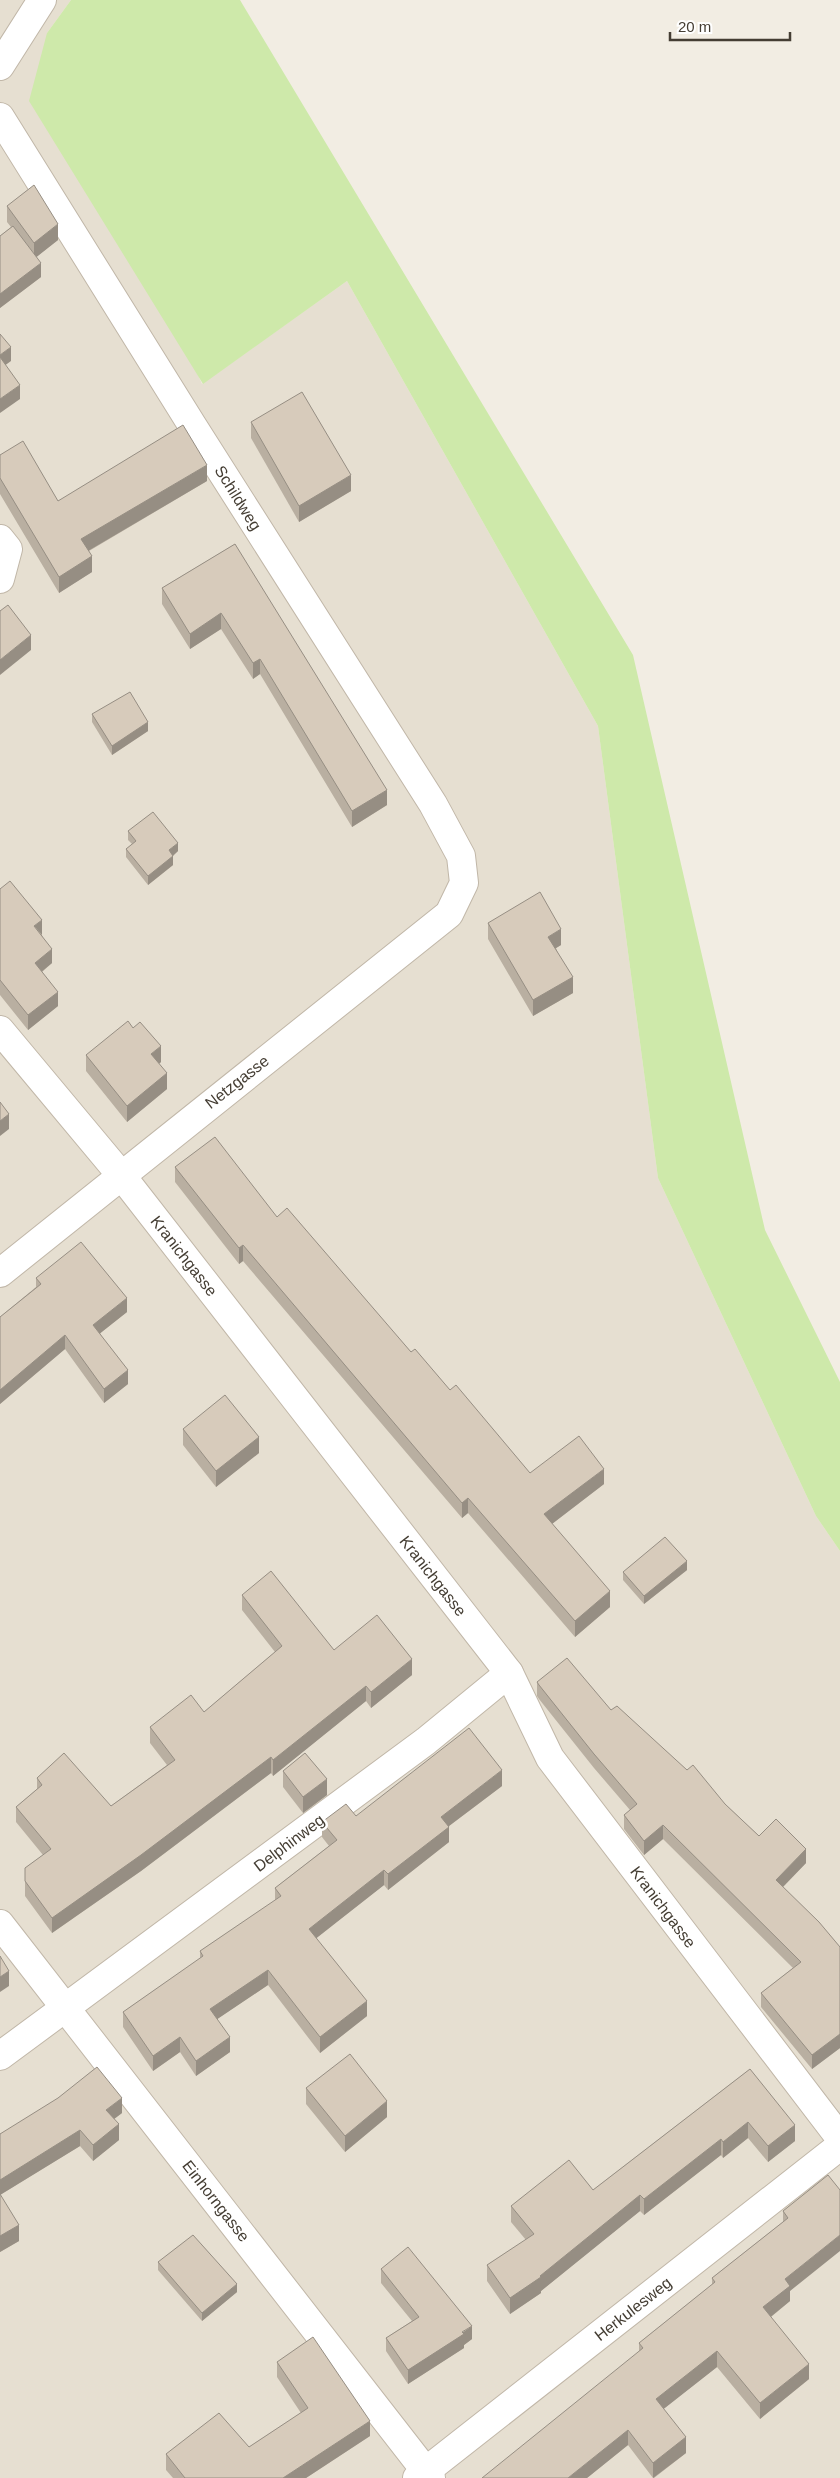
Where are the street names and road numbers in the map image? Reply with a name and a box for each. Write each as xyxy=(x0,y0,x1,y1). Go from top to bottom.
street label: Schildweg xyxy=(211,463,265,533)
street label: Netzgasse xyxy=(202,1052,272,1112)
street label: Kranichgasse xyxy=(147,1213,221,1300)
street label: Kranichgasse xyxy=(396,1533,470,1620)
street label: Delphinweg xyxy=(250,1811,328,1875)
street label: Kranichgasse xyxy=(627,1863,699,1951)
street label: Einhorngasse xyxy=(179,2157,253,2245)
street label: Herkulesweg xyxy=(591,2274,675,2344)

